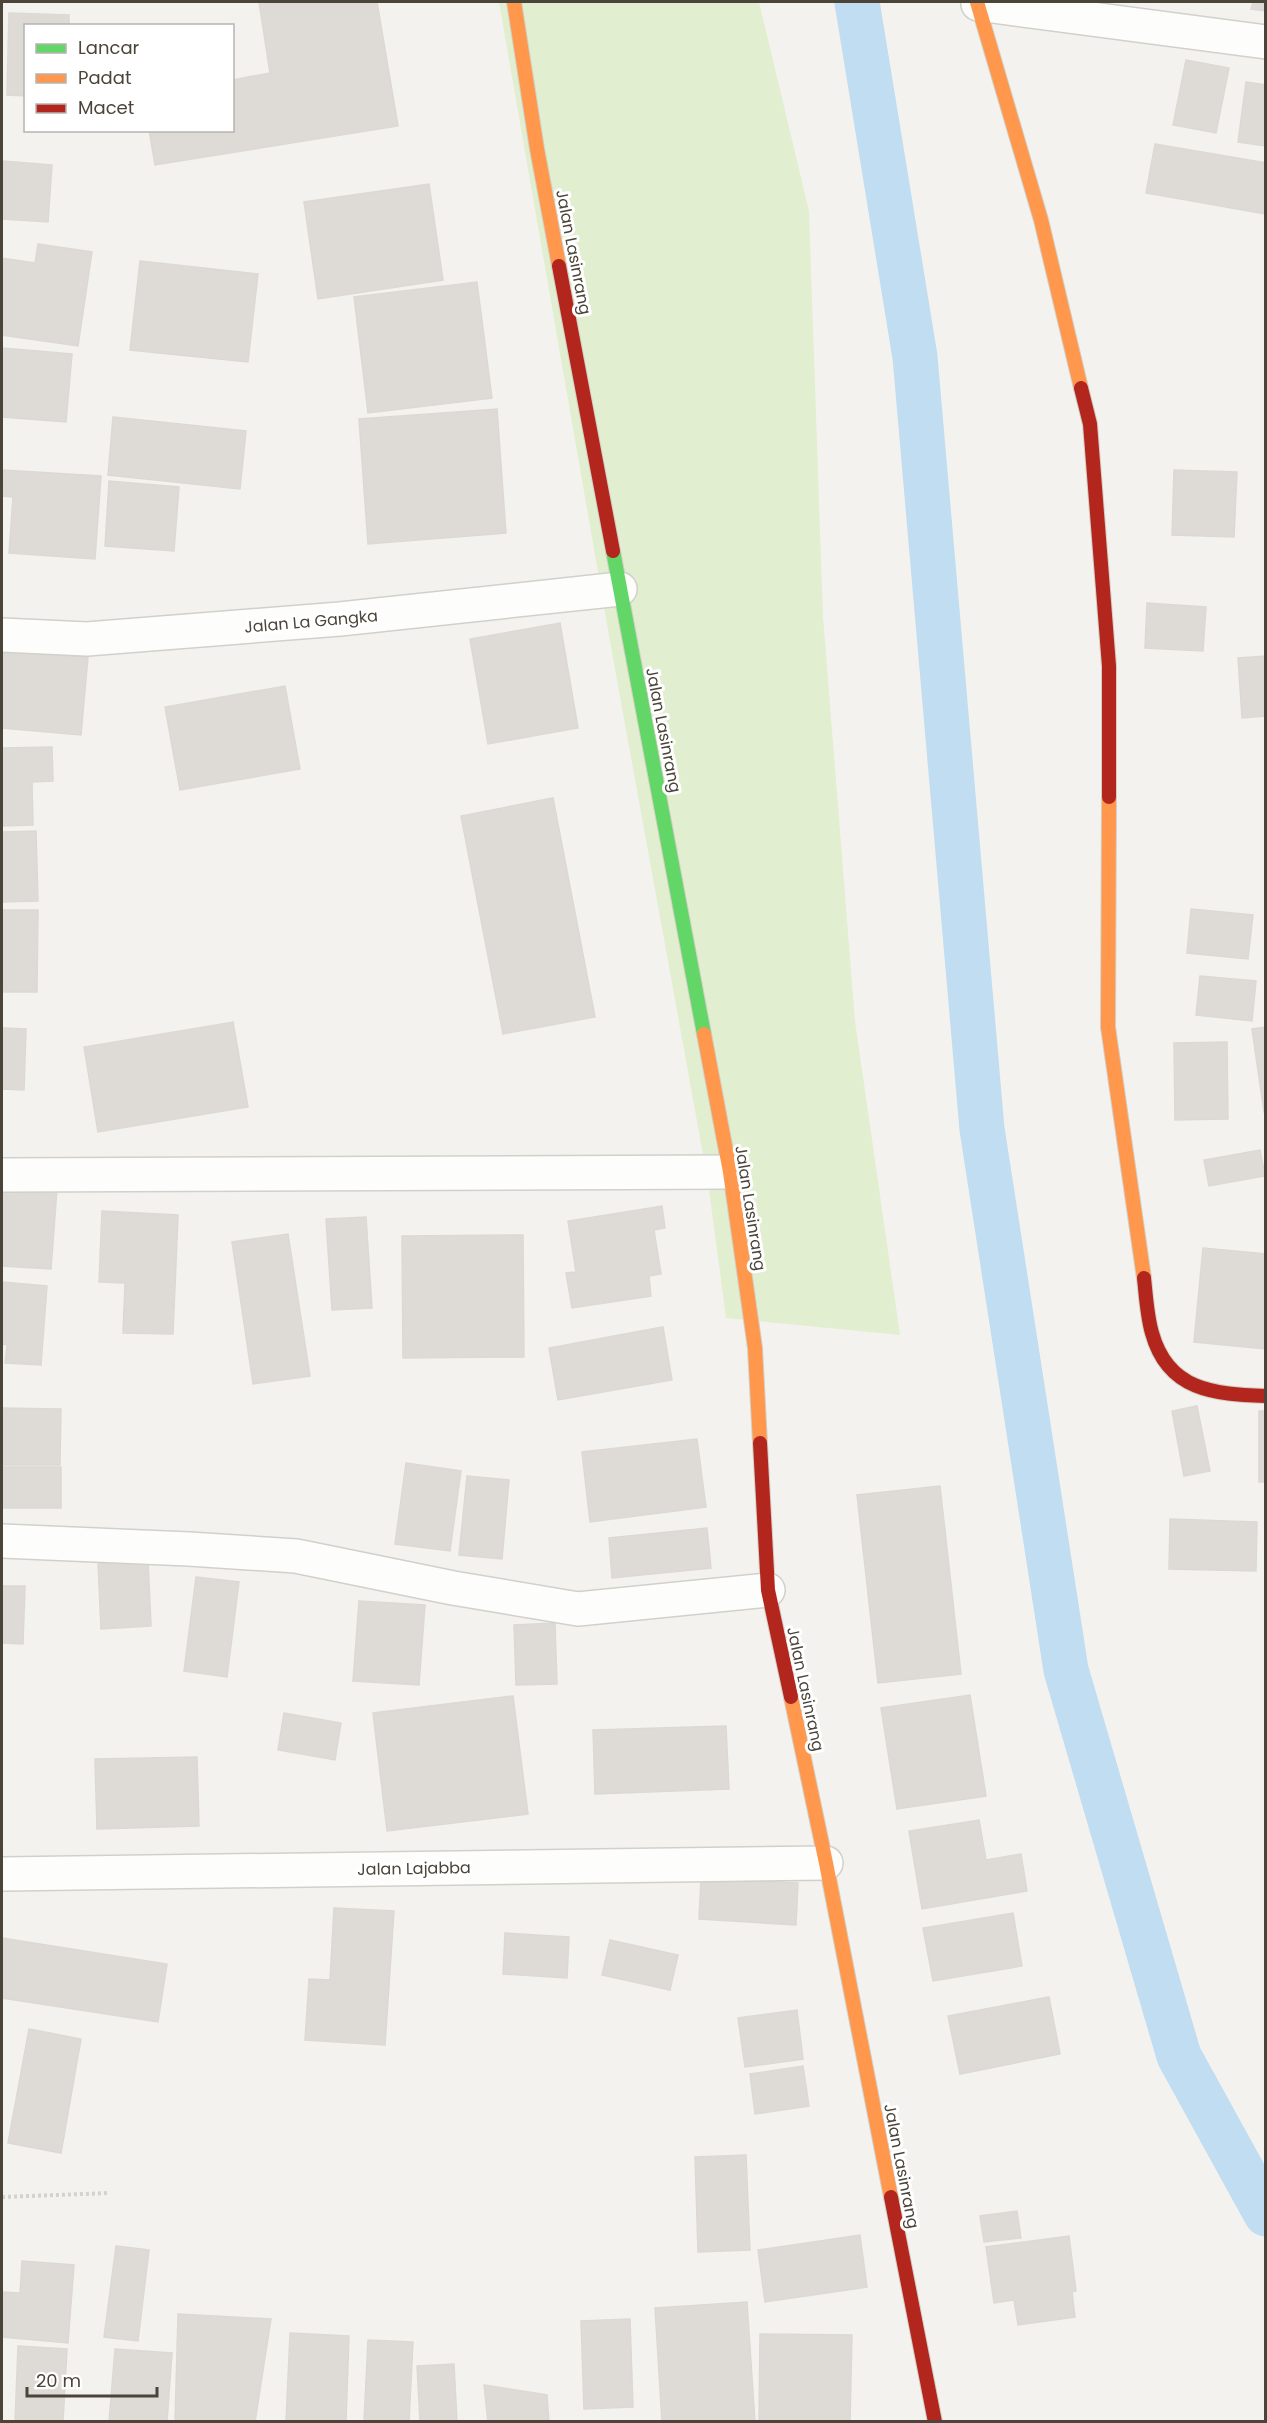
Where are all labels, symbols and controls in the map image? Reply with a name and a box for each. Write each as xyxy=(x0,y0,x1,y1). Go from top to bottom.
legend xyxy=(24,24,234,132)
text: Lancar xyxy=(78,35,140,60)
text: Padat xyxy=(78,65,131,90)
text: Macet xyxy=(78,95,134,120)
street label: Jalan Lasinrang xyxy=(550,188,597,316)
street label: Jalan La Gangka xyxy=(243,604,379,639)
street label: Jalan Lasinrang xyxy=(640,666,687,794)
street label: Jalan Lasinrang xyxy=(729,1144,772,1272)
street label: Jalan Lasinrang xyxy=(781,1625,830,1753)
street label: Jalan Lajabba xyxy=(357,1856,471,1881)
street label: Jalan Lasinrang xyxy=(878,2102,925,2230)
scale bar xyxy=(27,2360,158,2398)
text: 20 m xyxy=(36,2368,81,2393)

